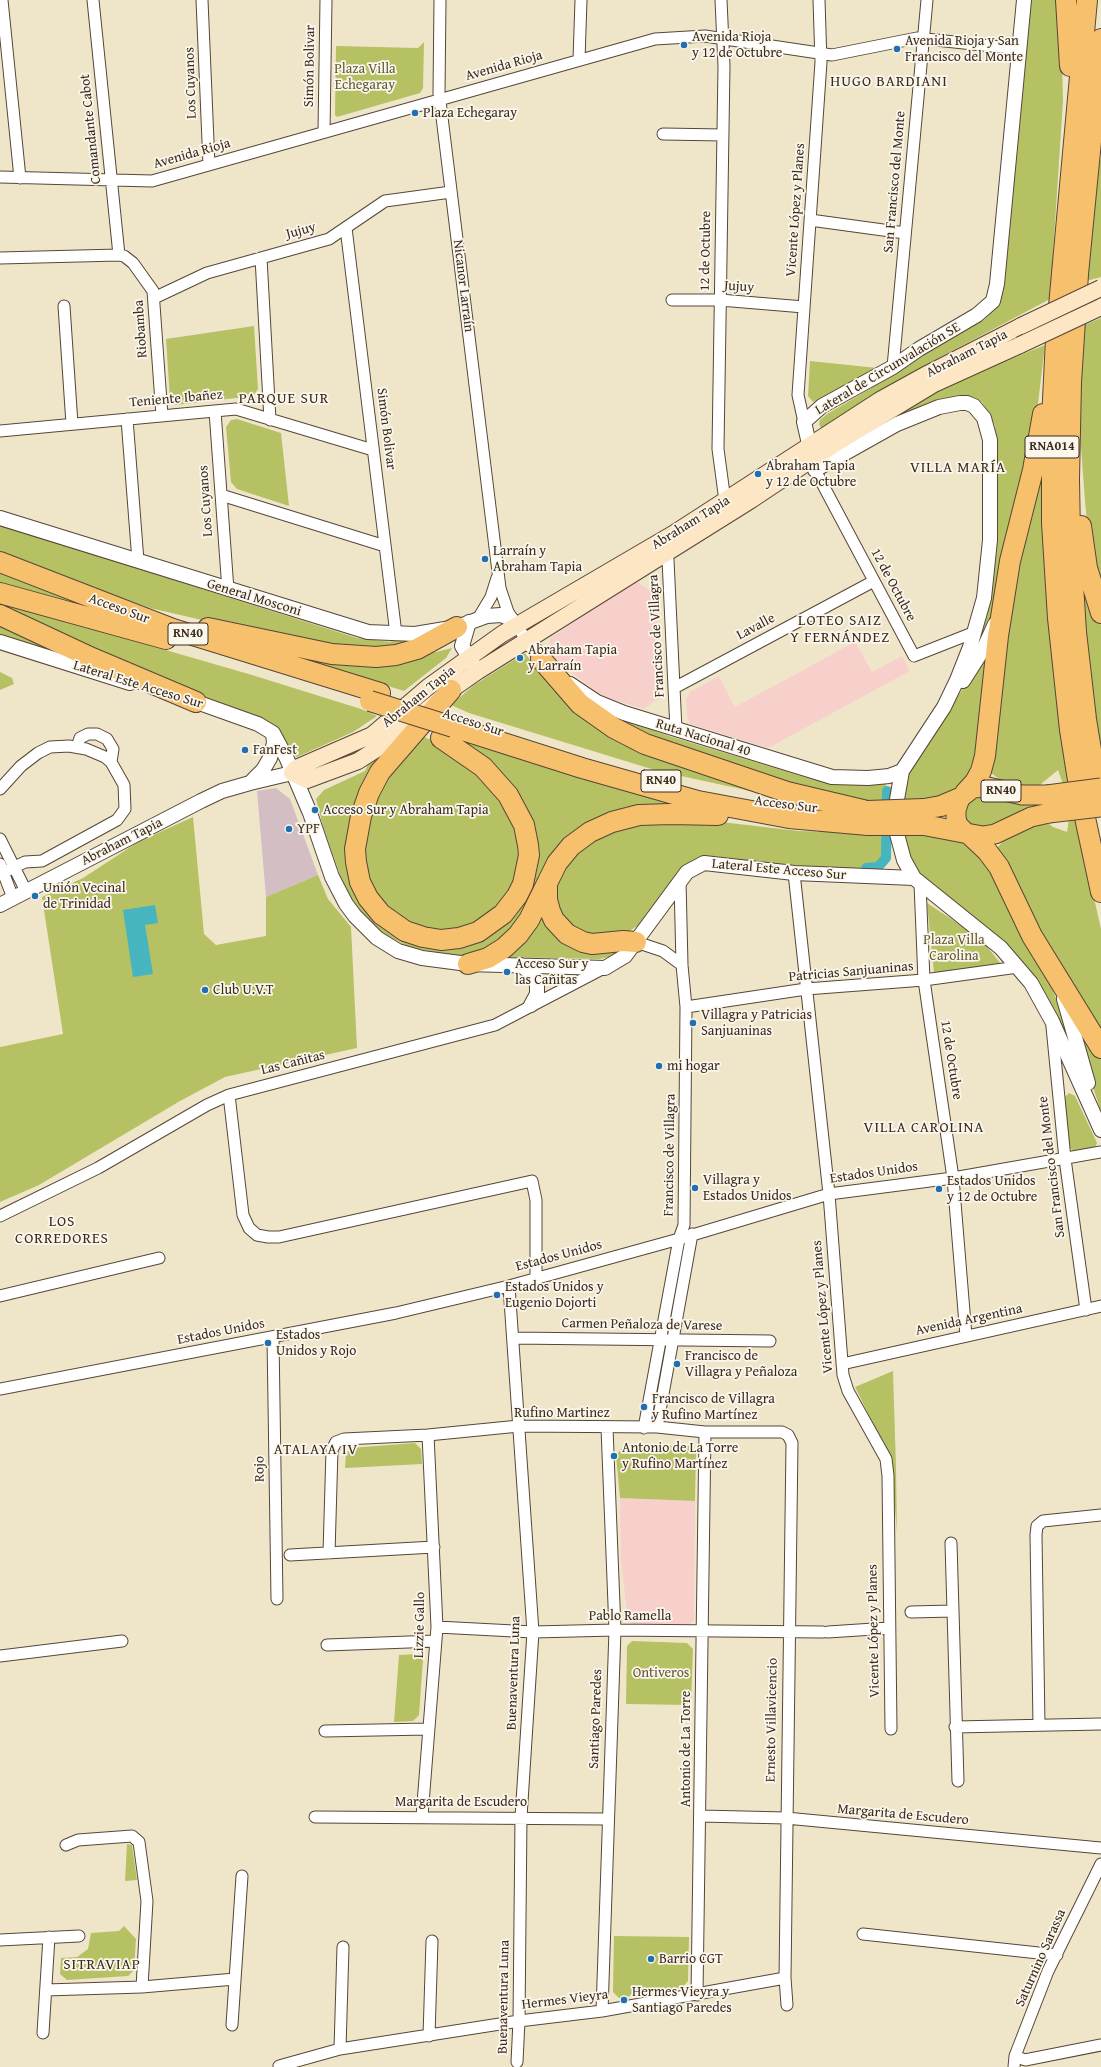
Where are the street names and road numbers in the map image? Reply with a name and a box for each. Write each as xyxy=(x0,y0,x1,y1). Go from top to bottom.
street label: Simón Bolivar xyxy=(301,25,319,107)
street label: Los Cuyanos xyxy=(181,47,201,119)
street label: Avenida Rioja xyxy=(463,47,545,85)
street label: Comandante Cabot xyxy=(77,73,105,185)
street label: San Francisco del Monte xyxy=(880,110,910,254)
street label: Avenida Rioja xyxy=(151,135,233,173)
street label: Vicente López y Planes xyxy=(783,143,809,277)
street label: 12 de Octubre xyxy=(697,211,715,291)
street label: Jujuy xyxy=(284,219,318,243)
street label: Nicanor Larraín xyxy=(449,239,477,333)
street label: Jujuy xyxy=(723,278,755,296)
street label: Riobamba xyxy=(131,299,151,359)
street label: Lateral de Circunvalación SE xyxy=(812,319,964,419)
street label: Abraham Tapia xyxy=(924,326,1010,382)
street label: Teniente Ibañez xyxy=(129,387,223,411)
street label: Simón Bolivar xyxy=(373,387,399,471)
road number: RNA014 xyxy=(1025,436,1079,458)
street label: Los Cuyanos xyxy=(195,465,217,537)
street label: Abraham Tapia xyxy=(649,492,733,554)
street label: 12 de Octubre xyxy=(867,546,919,624)
street label: Francisco de Villagra xyxy=(645,574,669,698)
street label: General Mosconi xyxy=(205,576,303,620)
street label: Acceso Sur xyxy=(86,590,152,628)
street label: Lavalle xyxy=(734,610,778,644)
road number: RN40 xyxy=(168,623,208,645)
street label: Lateral Este Acceso Sur xyxy=(71,657,205,713)
street label: Abraham Tapia xyxy=(379,662,459,732)
street label: Acceso Sur xyxy=(440,705,506,741)
street label: Ruta Nacional 40 xyxy=(654,716,752,760)
road number: RN40 xyxy=(641,770,681,792)
road number: RN40 xyxy=(981,780,1021,802)
street label: Acceso Sur xyxy=(753,793,819,817)
street label: Abraham Tapia xyxy=(79,814,165,870)
street label: Lateral Este Acceso Sur xyxy=(711,856,847,884)
street label: Patricias Sanjuaninas xyxy=(788,958,914,986)
street label: 12 de Octubre xyxy=(936,1019,966,1101)
street label: Las Cañitas xyxy=(259,1047,327,1079)
street label: Francisco de Villagra xyxy=(661,1093,679,1217)
street label: San Francisco del Monte xyxy=(1035,1095,1069,1239)
street label: Estados Unidos xyxy=(829,1159,919,1187)
street label: Estados Unidos xyxy=(514,1236,604,1276)
street label: Vicente López y Planes xyxy=(809,1240,837,1374)
street label: Avenida Argentina xyxy=(914,1300,1024,1340)
street label: Estados Unidos xyxy=(176,1315,266,1349)
street label: Carmen Peñaloza de Varese xyxy=(561,1315,723,1335)
street label: Rufino Martinez xyxy=(514,1405,610,1421)
street label: Rojo xyxy=(251,1456,269,1482)
street label: Vicente López y Planes xyxy=(864,1564,884,1698)
street label: Lizzie Gallo xyxy=(411,1592,429,1658)
street label: Pablo Ramella xyxy=(589,1608,671,1624)
street label: Buenaventura Luna xyxy=(504,1616,524,1730)
street label: Ernesto Villavicencio xyxy=(763,1658,781,1782)
street label: Santiago Paredes xyxy=(586,1669,606,1769)
street label: Antonio de La Torre xyxy=(678,1691,694,1807)
street label: Margarita de Escudero xyxy=(395,1794,527,1810)
street label: Margarita de Escudero xyxy=(836,1801,970,1829)
street label: Saturnino Sarassa xyxy=(1012,1907,1070,2009)
street label: Buenaventura Luna xyxy=(495,1940,513,2054)
street label: Hermes Vieyra xyxy=(521,1986,609,2014)

